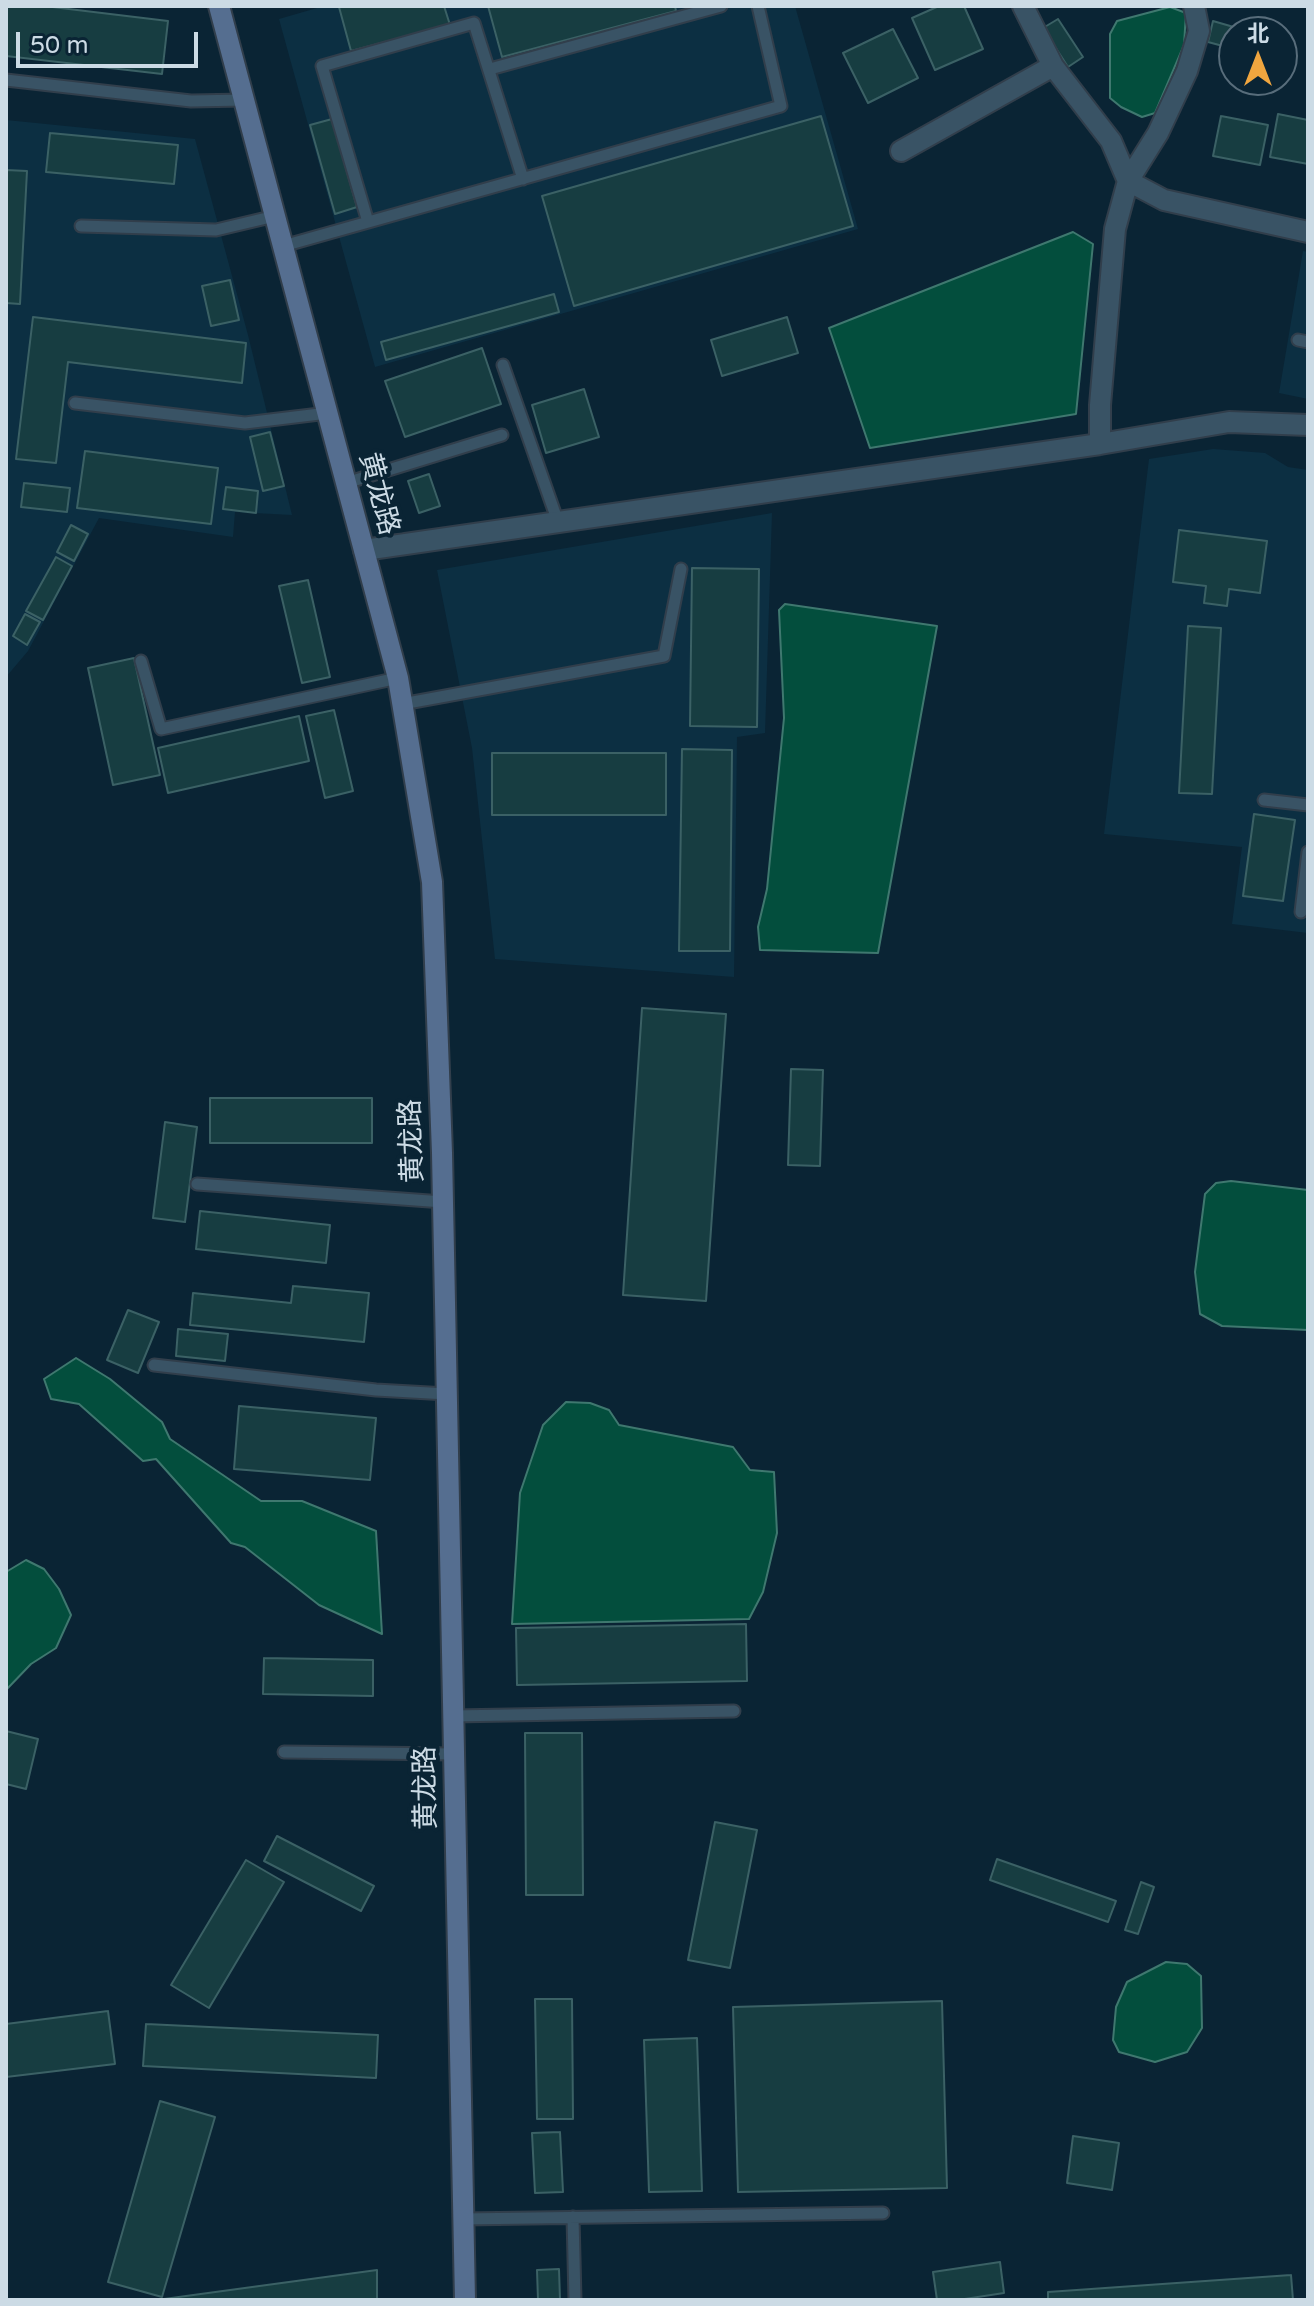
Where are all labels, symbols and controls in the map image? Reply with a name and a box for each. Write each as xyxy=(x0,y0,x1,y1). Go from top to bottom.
scale bar xyxy=(20,16,202,66)
north arrow xyxy=(1218,16,1298,96)
text: 北 xyxy=(1247,21,1269,47)
text: 50 m xyxy=(30,31,88,60)
street label: 黄龙路 xyxy=(351,449,405,539)
street label: 黄龙路 xyxy=(395,1098,431,1184)
street label: 黄龙路 xyxy=(409,1746,445,1830)

